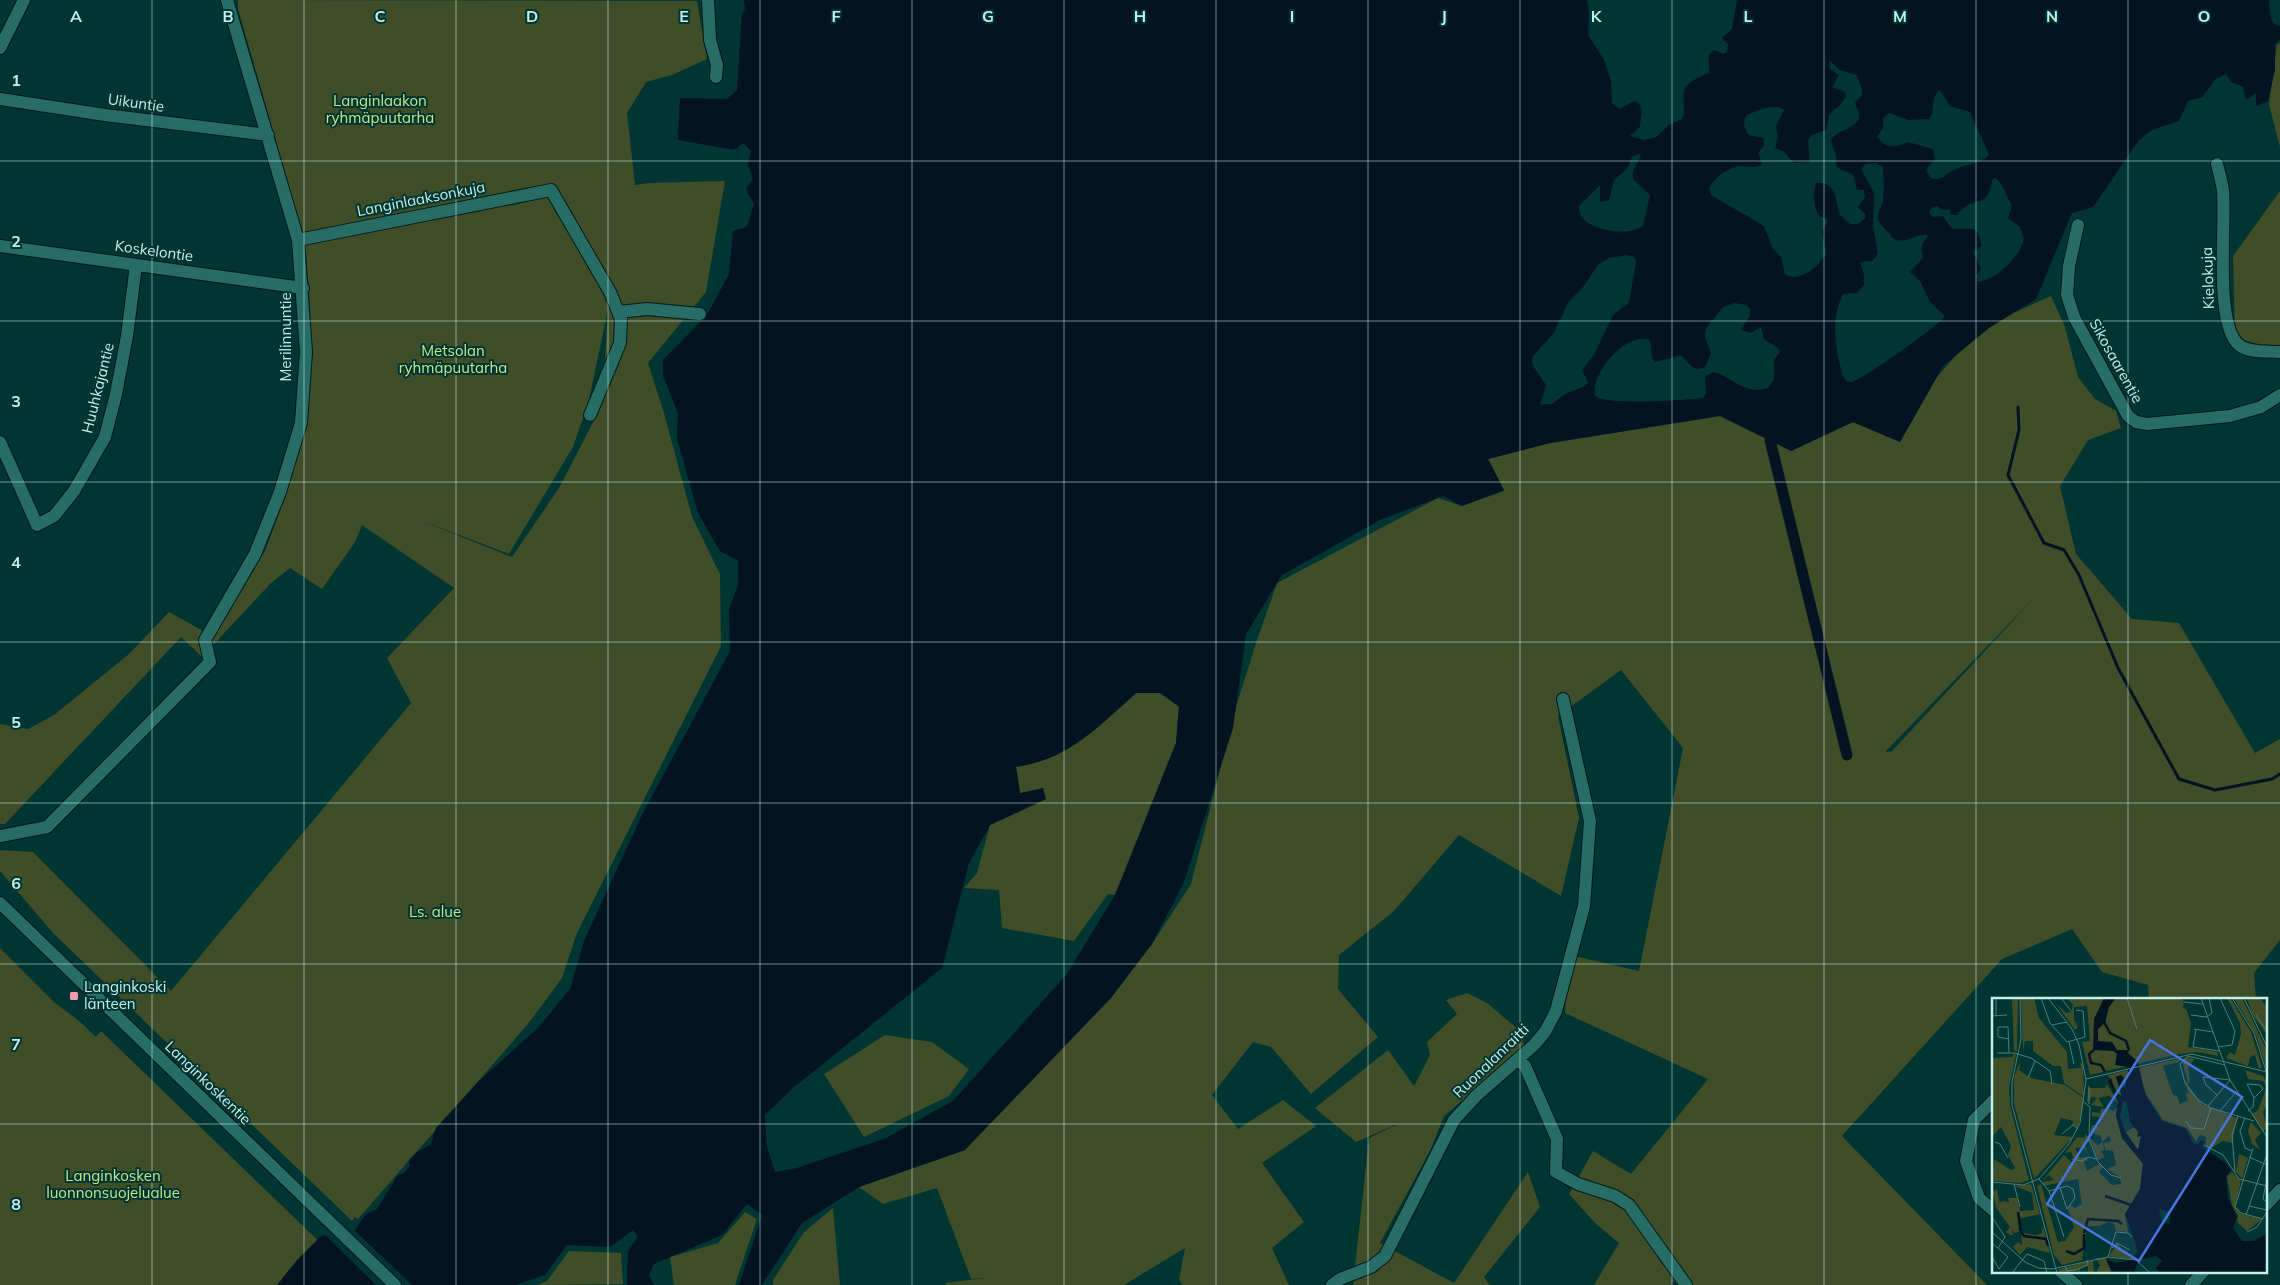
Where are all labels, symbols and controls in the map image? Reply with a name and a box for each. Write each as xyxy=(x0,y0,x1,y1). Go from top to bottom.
text: A xyxy=(70,6,82,26)
text: B xyxy=(222,6,234,26)
text: C xyxy=(375,6,386,26)
text: D xyxy=(526,6,538,26)
text: E xyxy=(679,6,689,26)
text: F xyxy=(831,6,841,26)
text: G xyxy=(982,6,994,26)
text: H xyxy=(1134,6,1146,26)
text: I xyxy=(1290,6,1294,26)
text: J xyxy=(1441,6,1447,26)
text: K xyxy=(1591,6,1603,26)
text: L xyxy=(1744,6,1753,26)
text: M xyxy=(1893,6,1907,26)
text: N xyxy=(2046,6,2058,26)
text: O xyxy=(2198,6,2210,26)
text: 1 xyxy=(11,70,21,90)
street label: Uikuntie xyxy=(107,89,165,116)
park label: Langinlaakon ryhmäpuutarha xyxy=(326,91,434,127)
street label: Langinlaaksonkuja xyxy=(355,177,487,220)
text: 2 xyxy=(11,231,21,251)
street label: Koskelontie xyxy=(114,236,194,265)
street label: Kielokuja xyxy=(2197,247,2218,309)
street label: Merilinnuntie xyxy=(276,292,295,382)
street label: Sikosaarentie xyxy=(2085,315,2147,406)
street label: Huuhkajantie xyxy=(77,341,118,435)
park label: Metsolan ryhmäpuutarha xyxy=(399,341,507,377)
text: 3 xyxy=(11,391,21,411)
text: 4 xyxy=(11,552,21,572)
text: 5 xyxy=(11,712,21,732)
text: 6 xyxy=(11,873,21,893)
park label: Ls. alue xyxy=(409,902,461,921)
place label: Langinkoski länteen xyxy=(84,977,166,1013)
marker: Langinkoski länteen xyxy=(68,990,80,1002)
inset map xyxy=(1992,998,2268,1272)
street label: Ruonalanraitti xyxy=(1449,1020,1533,1102)
text: 7 xyxy=(11,1034,21,1054)
street label: Langinkoskentie xyxy=(161,1037,255,1129)
park label: Langinkosken luonnonsuojelualue xyxy=(46,1166,180,1202)
text: 8 xyxy=(11,1194,21,1214)

